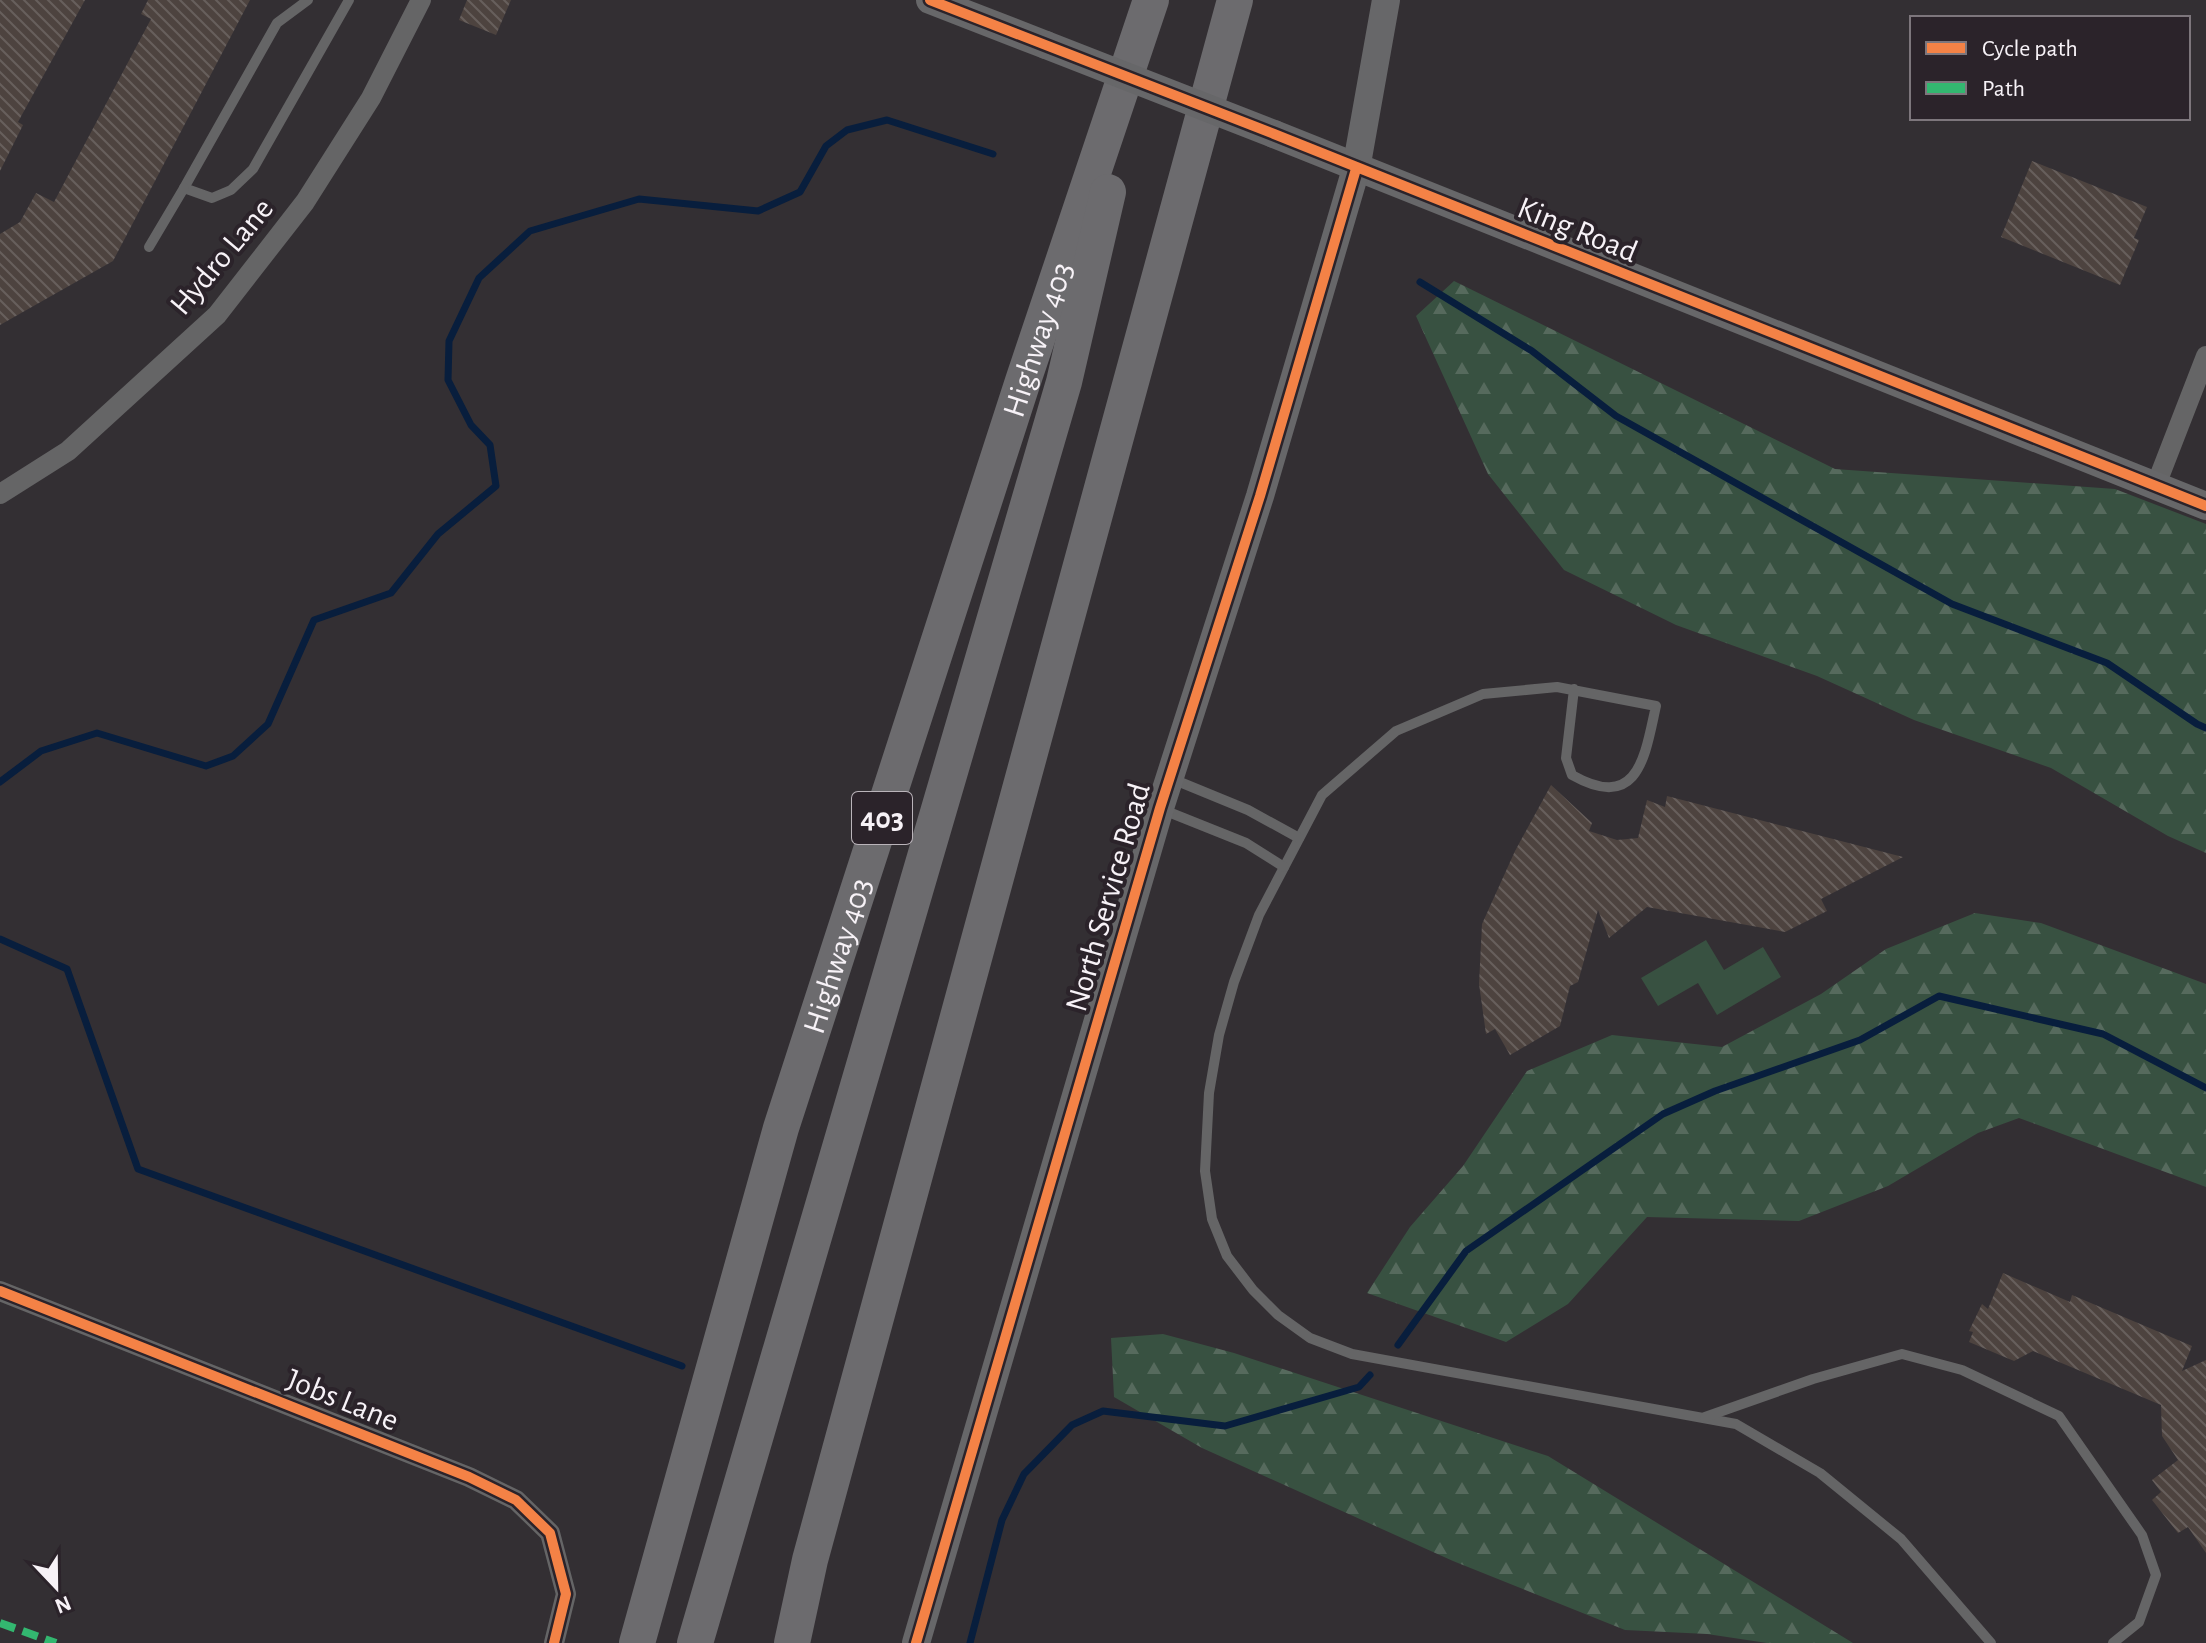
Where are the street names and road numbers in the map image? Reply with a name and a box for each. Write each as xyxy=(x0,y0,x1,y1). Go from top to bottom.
street label: King Road xyxy=(1513,191,1642,268)
street label: Hydro Lane xyxy=(164,192,279,321)
street label: Highway 403 xyxy=(997,258,1079,421)
street label: North Service Road xyxy=(1060,779,1156,1015)
road number: 403 xyxy=(852,792,912,844)
street label: Highway 403 xyxy=(798,874,878,1037)
street label: Jobs Lane xyxy=(282,1363,403,1437)

